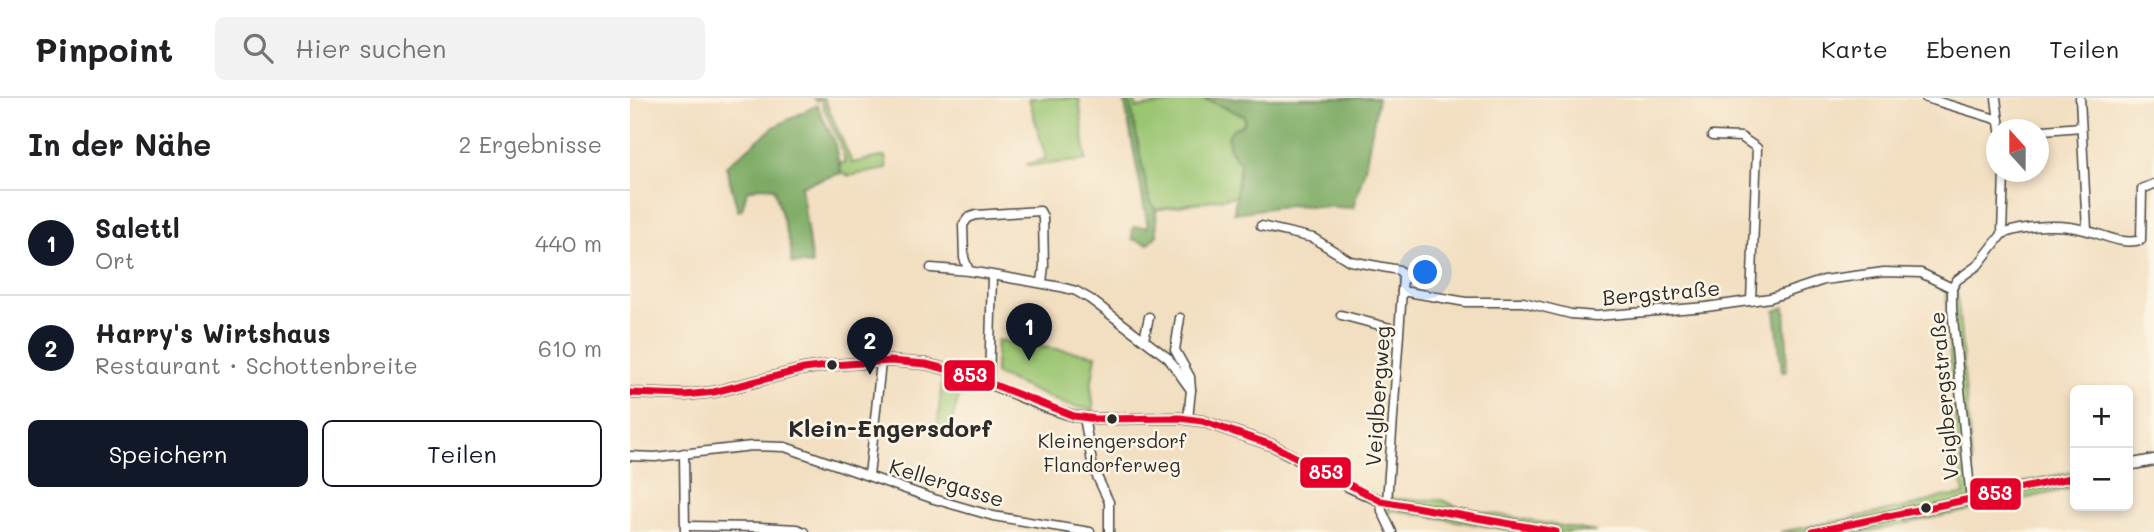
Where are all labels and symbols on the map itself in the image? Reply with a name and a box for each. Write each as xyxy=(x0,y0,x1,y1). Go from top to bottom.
north arrow xyxy=(1986,119,2049,182)
your location xyxy=(1408,255,1442,289)
street label: Bergstraße xyxy=(1601,273,1721,311)
pin: 1 xyxy=(1006,303,1052,361)
street label: Veiglbergstraße xyxy=(1922,311,1964,481)
pin: 2 xyxy=(847,317,893,375)
street label: Veiglbergweg xyxy=(1359,325,1395,467)
unlabelled marker xyxy=(825,358,839,372)
line badge: 853 xyxy=(943,359,996,392)
text: 853 xyxy=(953,362,987,387)
district label: Klein-Engersdorf xyxy=(788,412,992,443)
marker: Kleinengersdorf Flandorferweg xyxy=(1105,412,1119,426)
place label: Kleinengersdorf Flandorferweg xyxy=(1038,428,1187,477)
street label: Kellergasse xyxy=(886,452,1008,512)
line badge: 853 xyxy=(1299,456,1352,489)
text: 853 xyxy=(1309,459,1343,484)
line badge: 853 xyxy=(1969,477,2022,511)
text: 853 xyxy=(1978,480,2012,505)
unlabelled marker xyxy=(1919,501,1933,515)

